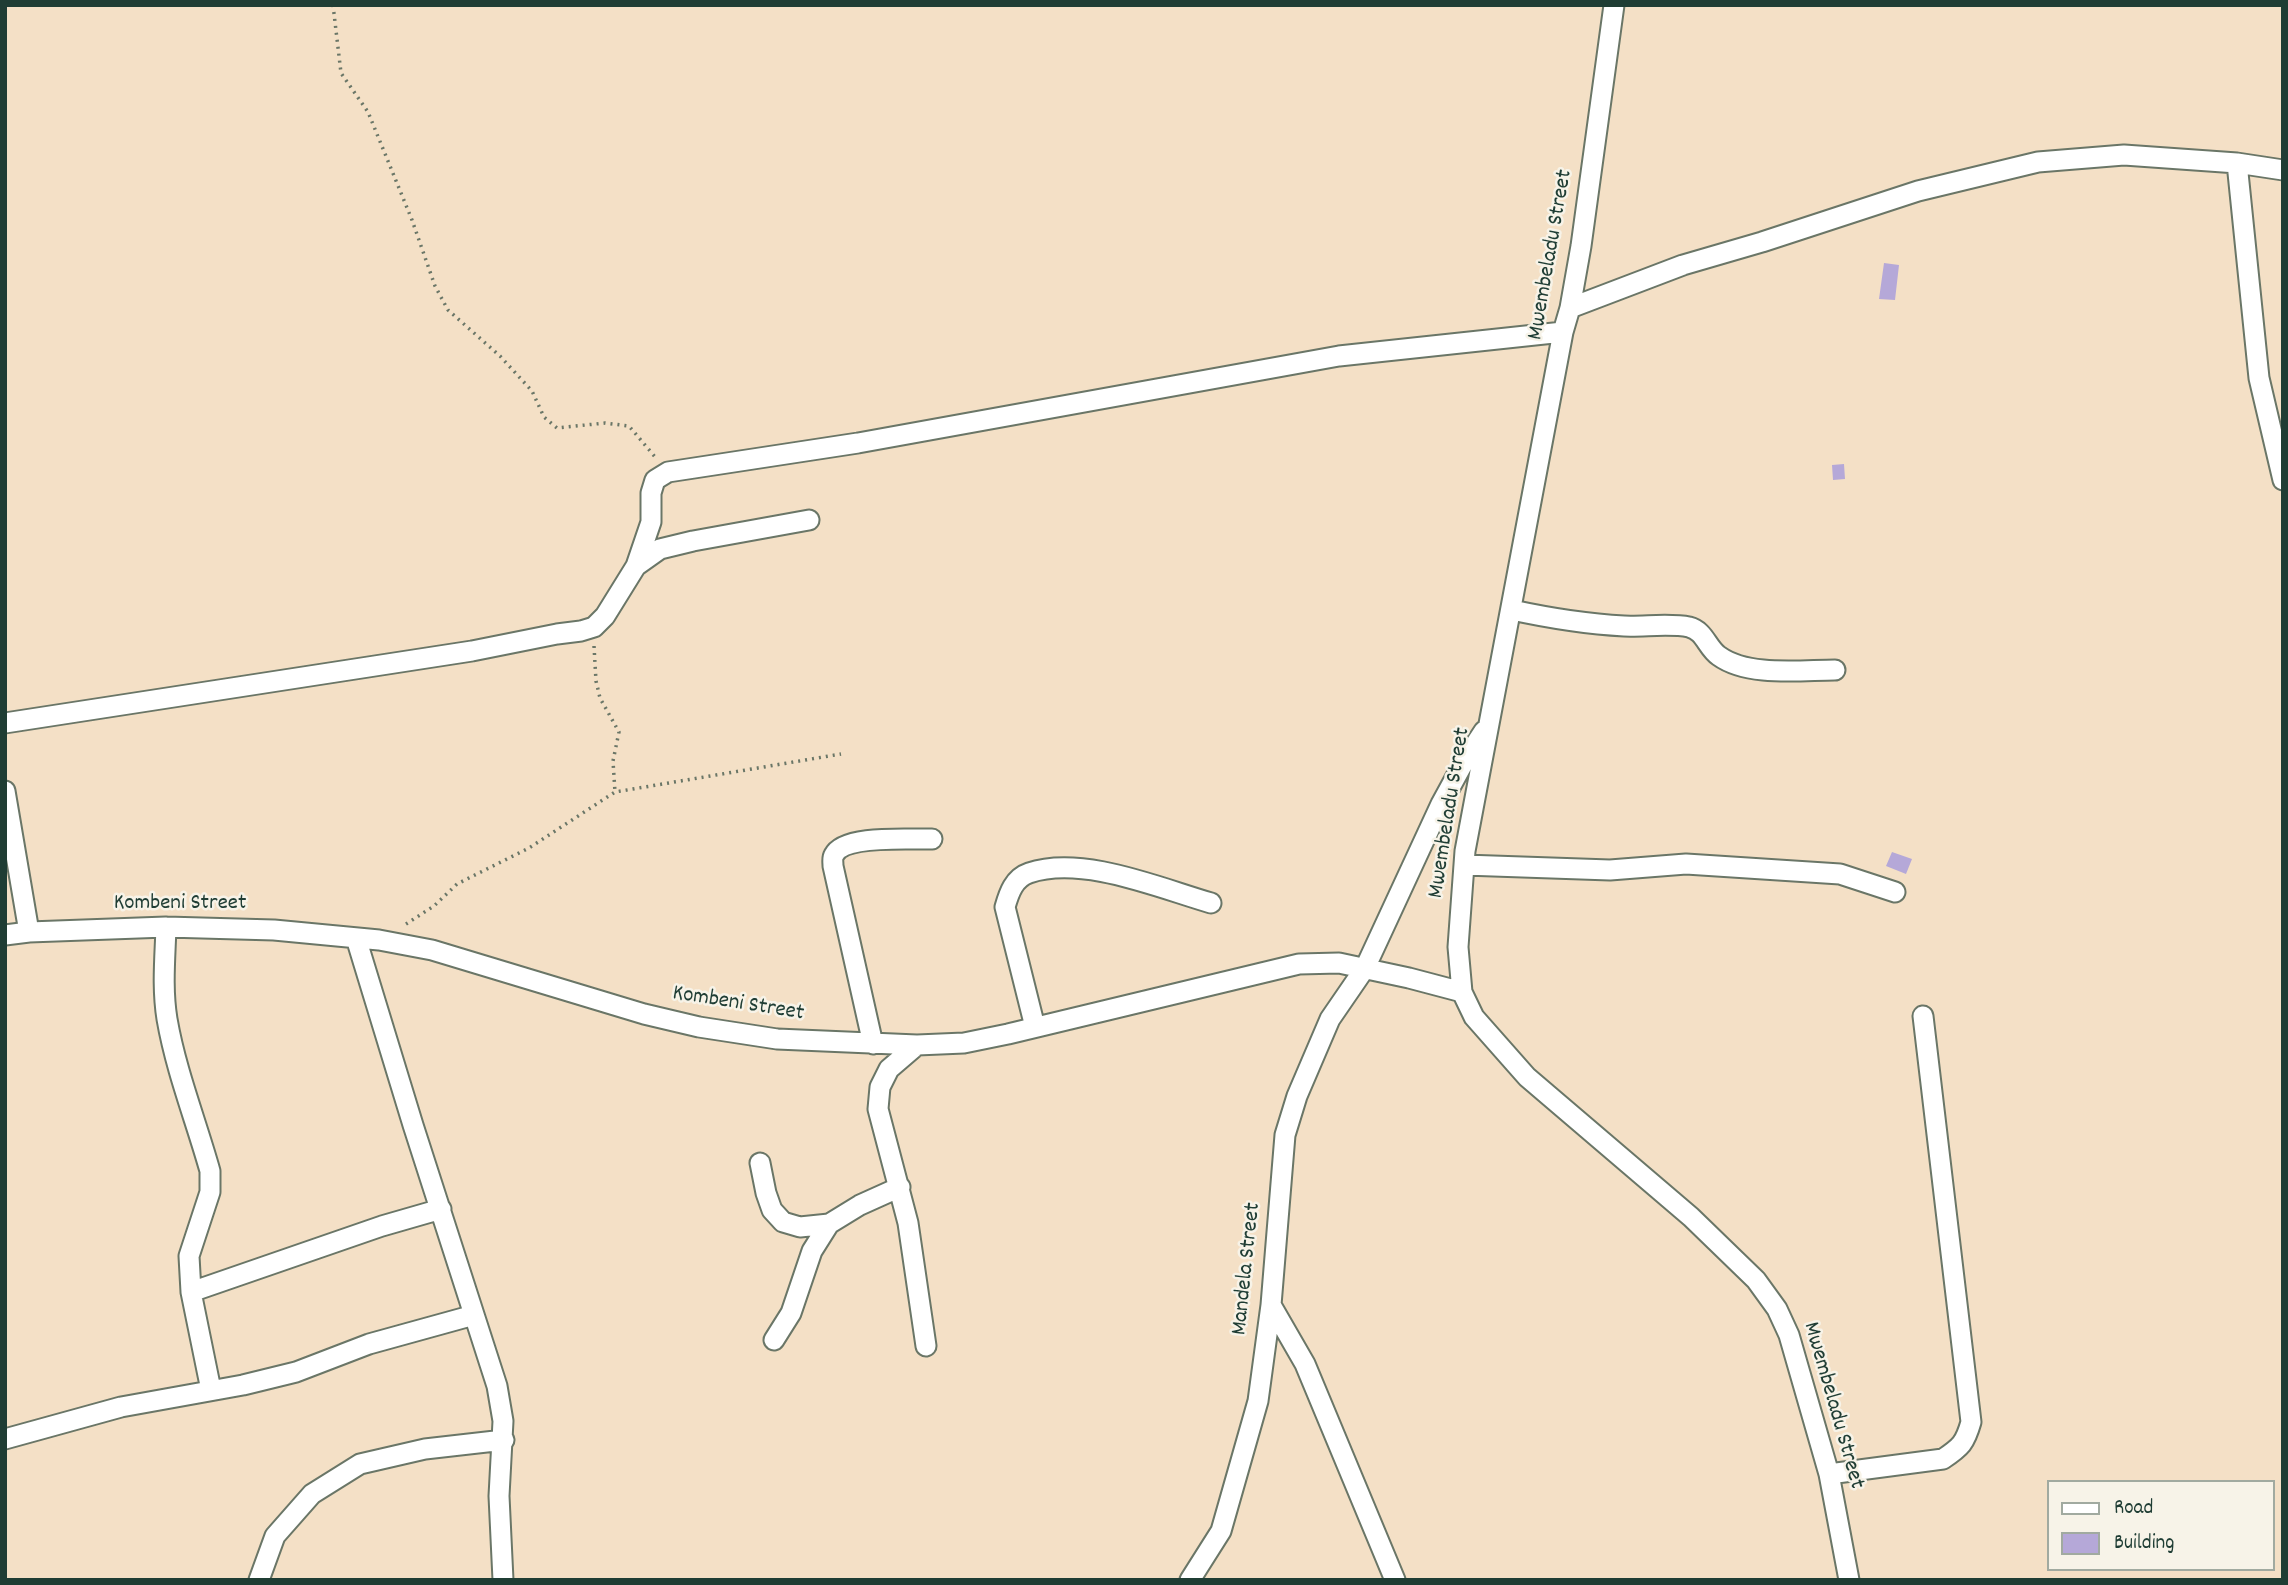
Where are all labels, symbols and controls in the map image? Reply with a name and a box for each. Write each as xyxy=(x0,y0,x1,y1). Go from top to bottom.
street label: Mwembeladu Street xyxy=(1523,168,1581,342)
street label: Mwembeladu Street xyxy=(1424,726,1478,900)
street label: Kombeni Street xyxy=(114,891,246,919)
street label: Kombeni Street xyxy=(670,981,806,1029)
street label: Mandela Street xyxy=(1227,1201,1269,1337)
street label: Mwembeladu Street xyxy=(1795,1319,1869,1493)
legend xyxy=(2046,1480,2274,1571)
text: Road xyxy=(2114,1494,2153,1524)
text: Building xyxy=(2114,1529,2174,1559)

